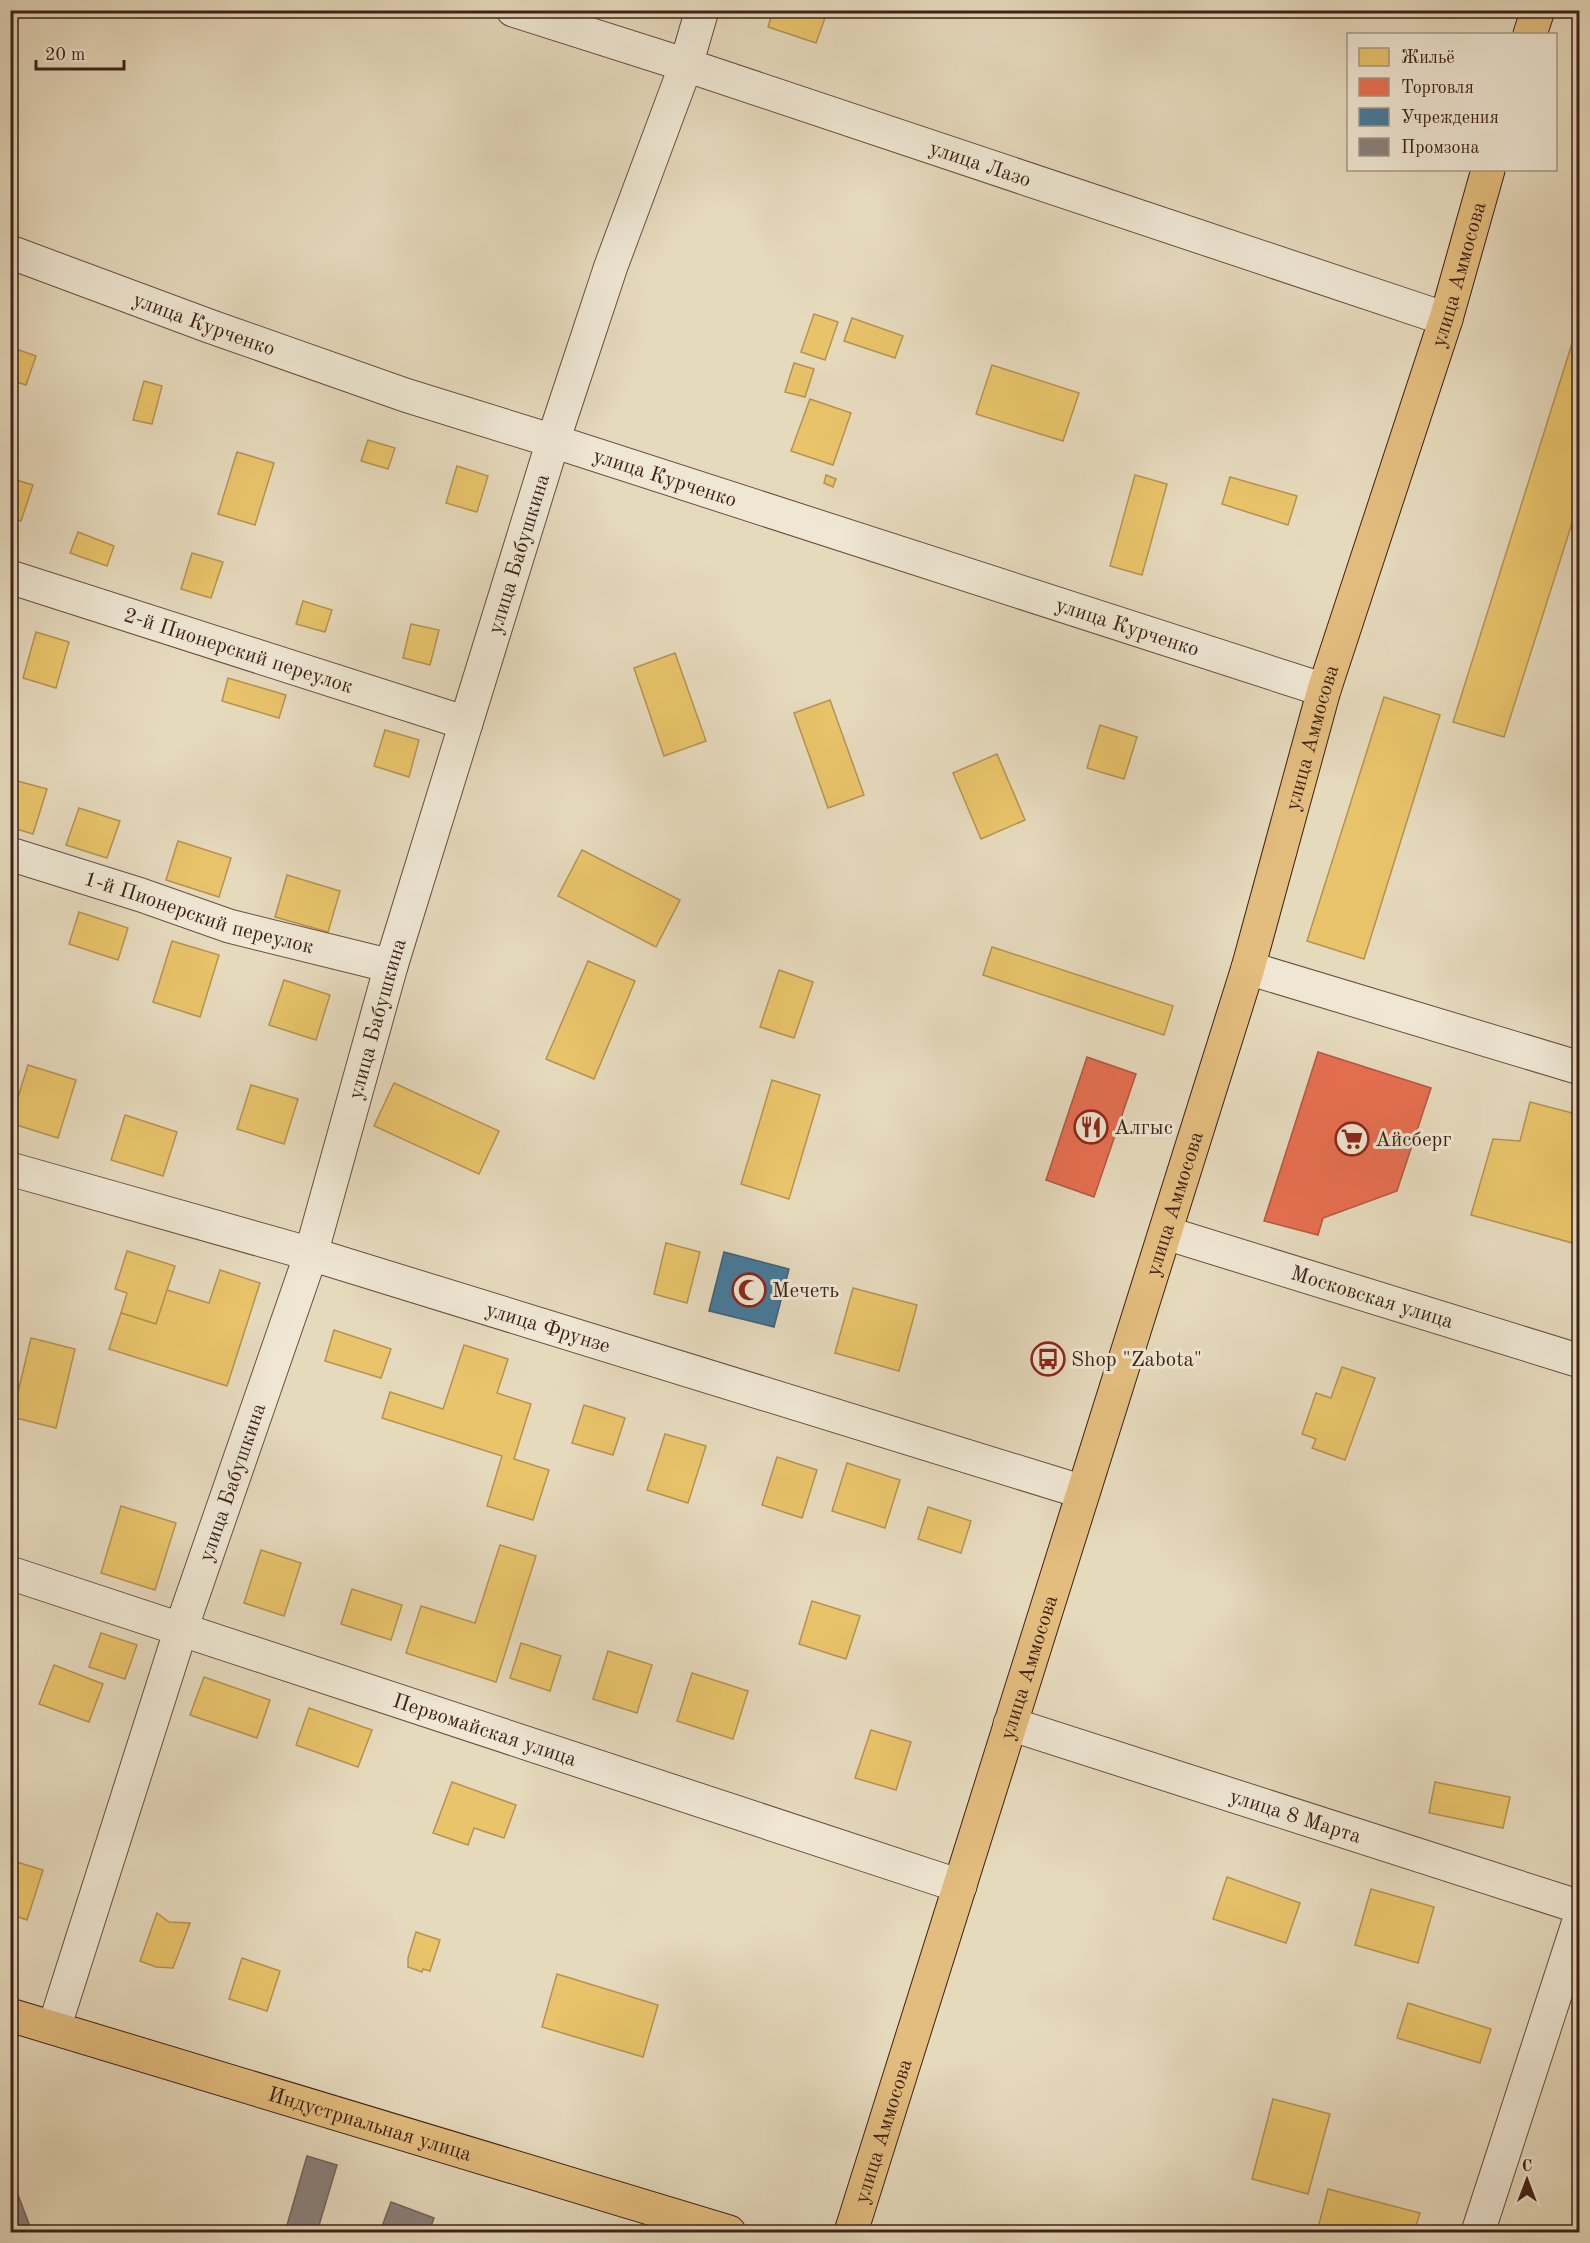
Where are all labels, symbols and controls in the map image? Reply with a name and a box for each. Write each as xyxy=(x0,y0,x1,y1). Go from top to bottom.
scale bar xyxy=(36,33,124,71)
legend xyxy=(1347,33,1557,171)
text: 20 m xyxy=(45,46,85,64)
text: Жильё xyxy=(1401,49,1455,67)
text: Торговля xyxy=(1401,79,1474,97)
text: Учреждения xyxy=(1401,109,1499,127)
street label: улица Лазо xyxy=(926,138,1034,192)
text: Промзона xyxy=(1401,139,1479,157)
street label: улица Аммосова xyxy=(1428,200,1491,350)
street label: улица Курченко xyxy=(130,290,278,360)
street label: улица Курченко xyxy=(590,446,739,512)
street label: улица Бабушкина xyxy=(485,472,554,637)
street label: улица Курченко xyxy=(1053,595,1202,661)
street label: 2-й Пионерский переулок xyxy=(121,605,356,698)
street label: улица Аммосова xyxy=(1283,662,1344,813)
street label: 1-й Пионерский переулок xyxy=(81,869,316,959)
street label: улица Бабушкина xyxy=(345,936,411,1102)
restaurant icon: Алгыс xyxy=(1073,1109,1109,1145)
place label: Алгыс xyxy=(1114,1118,1173,1139)
supermarket icon: Айсберг xyxy=(1334,1121,1370,1157)
street label: улица Аммосова xyxy=(1143,1129,1208,1279)
place label: Айсберг xyxy=(1375,1130,1452,1151)
street label: Московская улица xyxy=(1288,1263,1456,1333)
mosque icon: Мечеть xyxy=(731,1272,767,1308)
place label: Мечеть xyxy=(772,1281,839,1302)
street label: улица Фрунзе xyxy=(483,1300,613,1358)
bus stop icon: Shop "Zabota" xyxy=(1030,1341,1066,1377)
place label: Shop "Zabota" xyxy=(1071,1350,1202,1371)
street label: улица Бабушкина xyxy=(196,1401,270,1565)
street label: улица Аммосова xyxy=(997,1593,1062,1743)
street label: Первомайская улица xyxy=(390,1691,579,1771)
street label: улица 8 Марта xyxy=(1227,1786,1364,1848)
street label: улица Аммосова xyxy=(852,2056,917,2206)
street label: Индустриальная улица xyxy=(265,2084,474,2166)
north arrow xyxy=(1497,2150,1557,2210)
text: С xyxy=(1522,2159,1532,2175)

